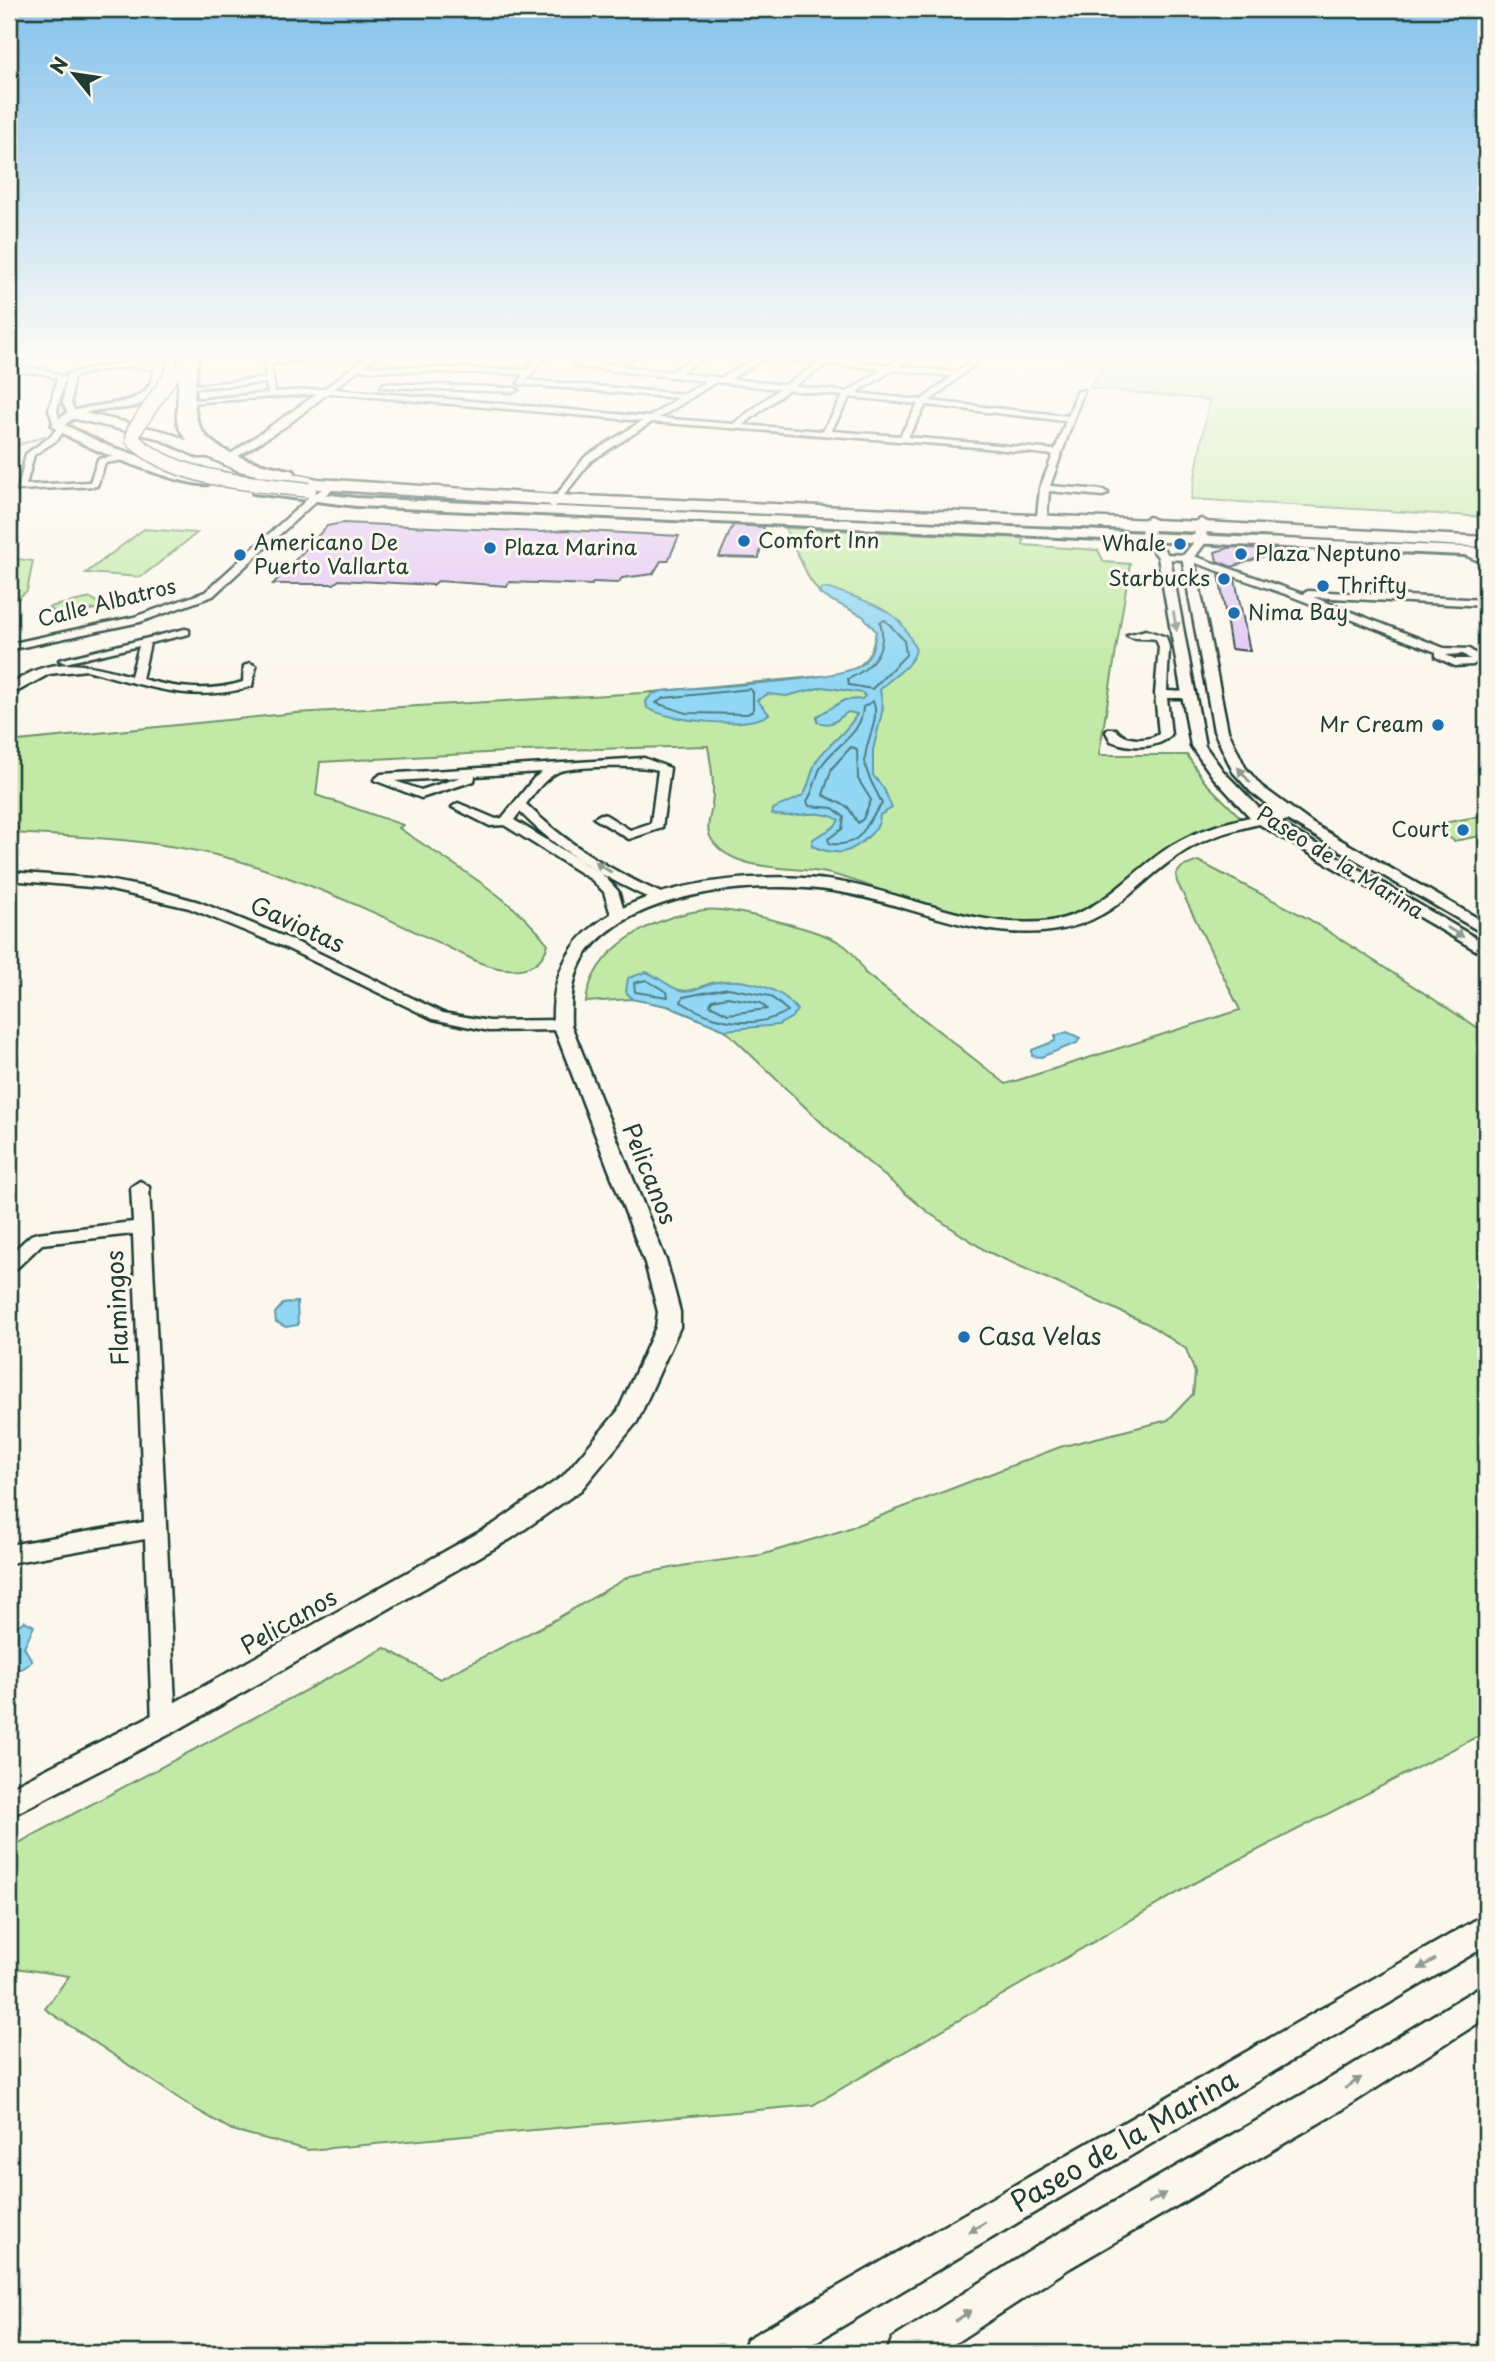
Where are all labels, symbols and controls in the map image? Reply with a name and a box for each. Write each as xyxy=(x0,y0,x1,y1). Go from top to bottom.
north arrow xyxy=(38,38,108,108)
text: N xyxy=(43,51,74,79)
place label: Comfort Inn xyxy=(758,523,879,555)
place label: Americano De Puerto Vallarta xyxy=(254,525,410,581)
place label: Whale xyxy=(1102,526,1166,558)
place label: Plaza Marina xyxy=(504,530,638,562)
marker: Comfort Inn xyxy=(736,533,752,549)
marker: Whale xyxy=(1172,536,1188,552)
place label: Plaza Neptuno xyxy=(1255,536,1401,568)
marker: Plaza Marina xyxy=(482,540,498,556)
marker: Plaza Neptuno xyxy=(1233,546,1249,562)
marker: Americano De Puerto Vallarta xyxy=(232,547,248,563)
place label: Starbucks xyxy=(1108,561,1210,593)
street label: Calle Albatros xyxy=(34,568,179,634)
place label: Thrifty xyxy=(1337,568,1407,600)
marker: Starbucks xyxy=(1216,571,1232,587)
marker: Thrifty xyxy=(1315,578,1331,594)
place label: Nima Bay xyxy=(1248,595,1348,627)
marker: Nima Bay xyxy=(1226,605,1242,621)
one-way arrow xyxy=(1170,610,1181,632)
place label: Mr Cream xyxy=(1320,707,1424,739)
marker: Mr Cream xyxy=(1430,717,1446,733)
one-way arrow xyxy=(1237,766,1252,784)
street label: Paseo de la Marina xyxy=(1251,797,1432,926)
place label: Court xyxy=(1391,812,1449,844)
marker: Court xyxy=(1455,822,1471,838)
one-way arrow xyxy=(593,860,613,873)
street label: Gaviotas xyxy=(245,886,351,961)
one-way arrow xyxy=(1445,926,1464,939)
street label: Pelicanos xyxy=(614,1117,688,1229)
street label: Flamingos xyxy=(95,1249,137,1367)
place label: Casa Velas xyxy=(978,1317,1102,1353)
marker: Casa Velas xyxy=(956,1329,972,1345)
street label: Pelicanos xyxy=(233,1578,343,1662)
one-way arrow xyxy=(1418,1958,1437,1970)
street label: Paseo de la Marina xyxy=(1002,2057,1245,2222)
one-way arrow xyxy=(1344,2076,1363,2089)
one-way arrow xyxy=(1147,2191,1166,2204)
one-way arrow xyxy=(968,2221,987,2233)
one-way arrow xyxy=(953,2310,973,2323)

